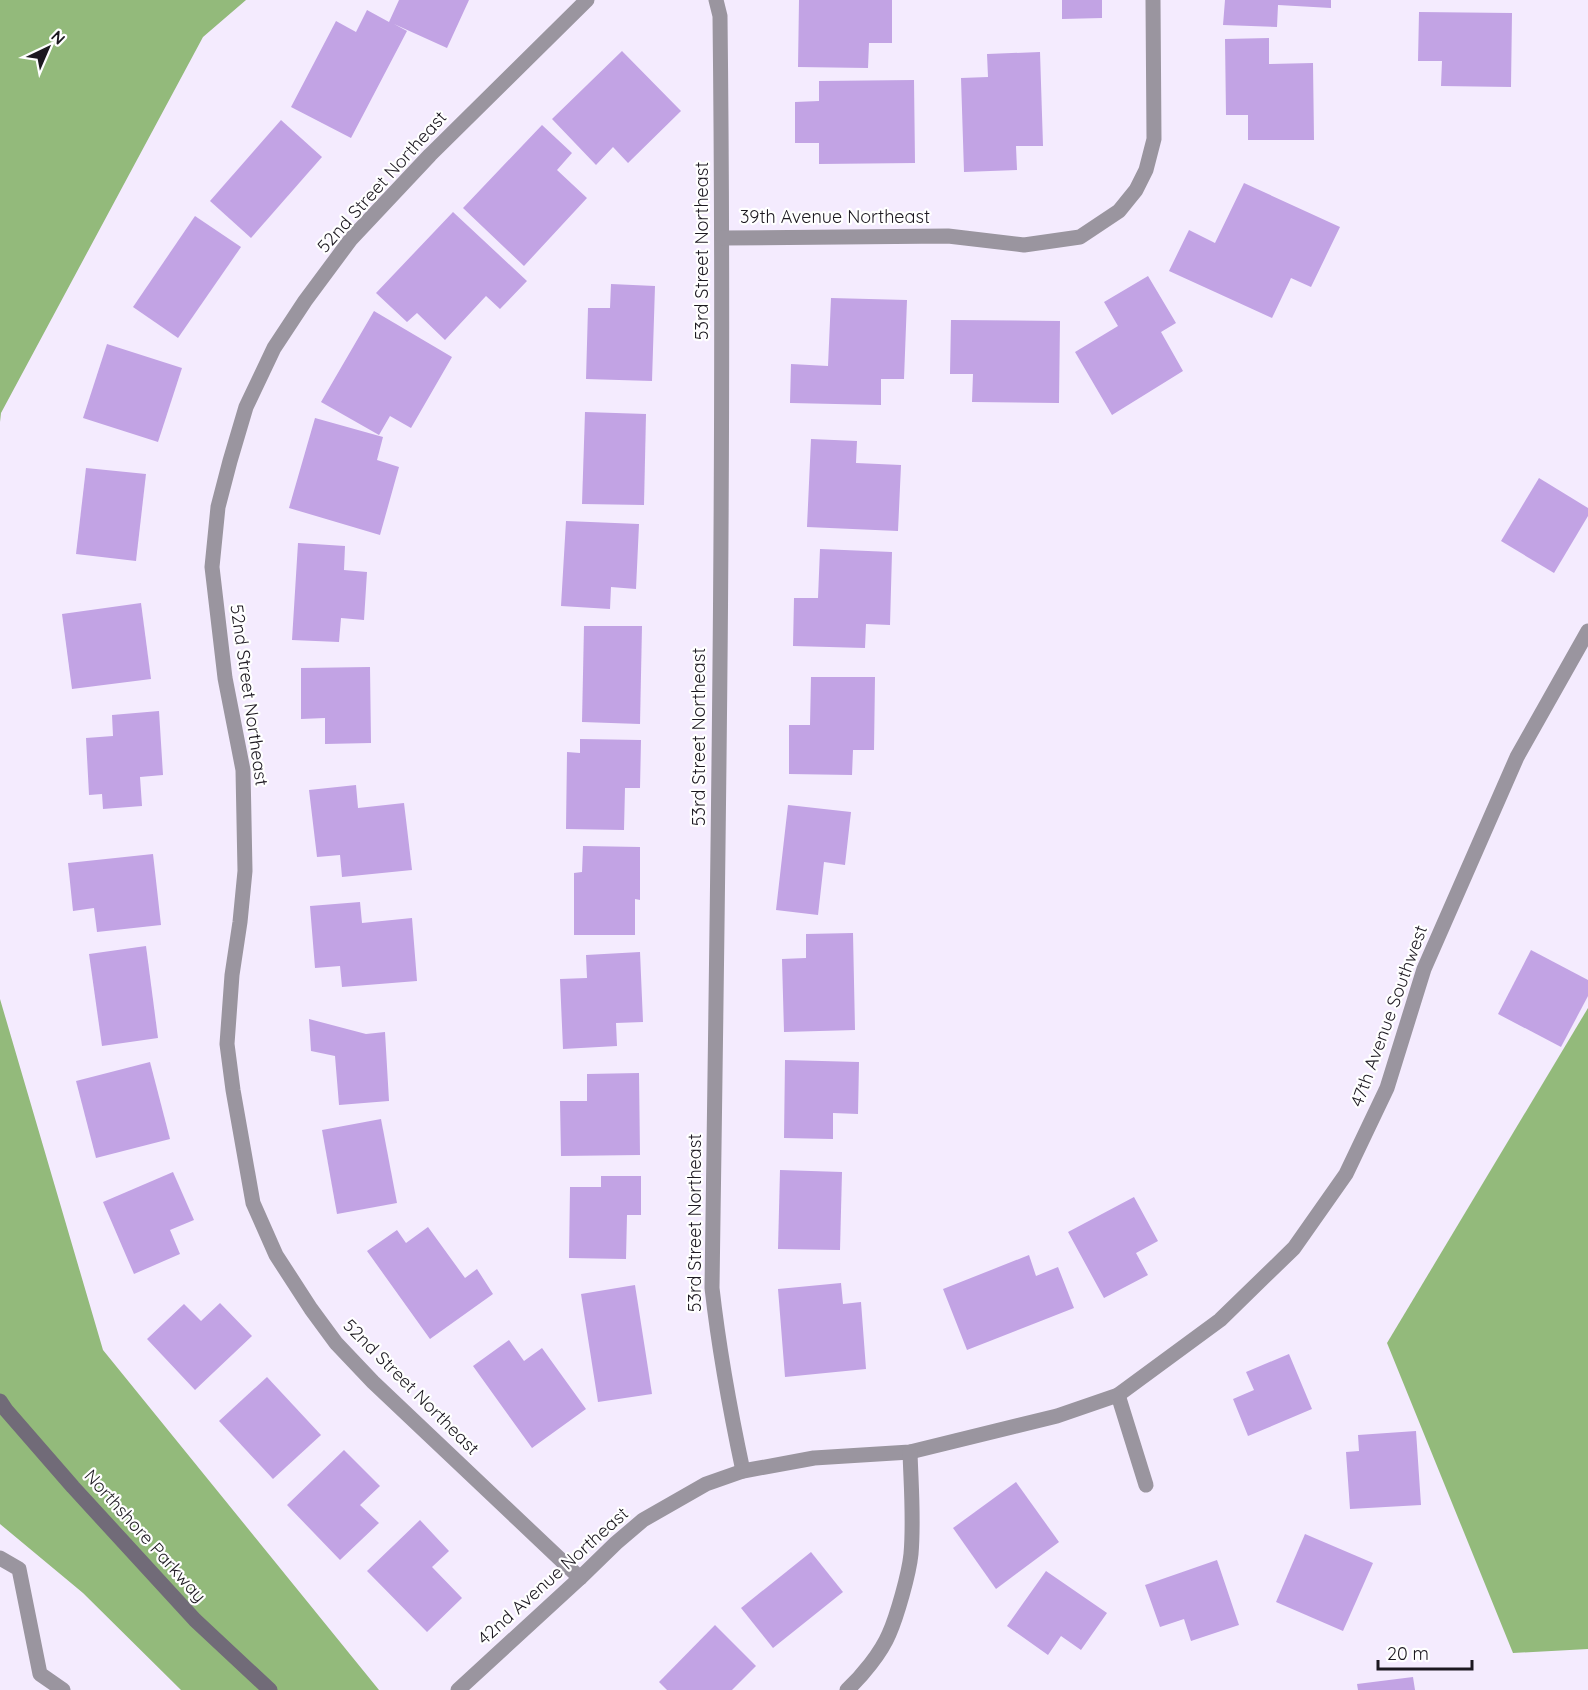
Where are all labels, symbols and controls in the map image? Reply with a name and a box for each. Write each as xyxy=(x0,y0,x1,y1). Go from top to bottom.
north arrow xyxy=(18,18,78,78)
text: N xyxy=(47,26,70,48)
street label: 52nd Street Northeast xyxy=(312,106,451,257)
street label: 53rd Street Northeast xyxy=(690,162,713,340)
street label: 39th Avenue Northeast xyxy=(740,205,930,228)
street label: 52nd Street Northeast xyxy=(225,603,274,787)
street label: 53rd Street Northeast xyxy=(687,648,710,826)
street label: 47th Avenue Southwest xyxy=(1345,922,1432,1110)
street label: 53rd Street Northeast xyxy=(683,1134,706,1312)
street label: 52nd Street Northeast xyxy=(339,1314,484,1459)
street label: Northshore Parkway xyxy=(80,1464,211,1607)
street label: 42nd Avenue Northeast xyxy=(472,1502,633,1649)
scale bar xyxy=(1378,1633,1472,1671)
text: 20 m xyxy=(1387,1642,1429,1665)

